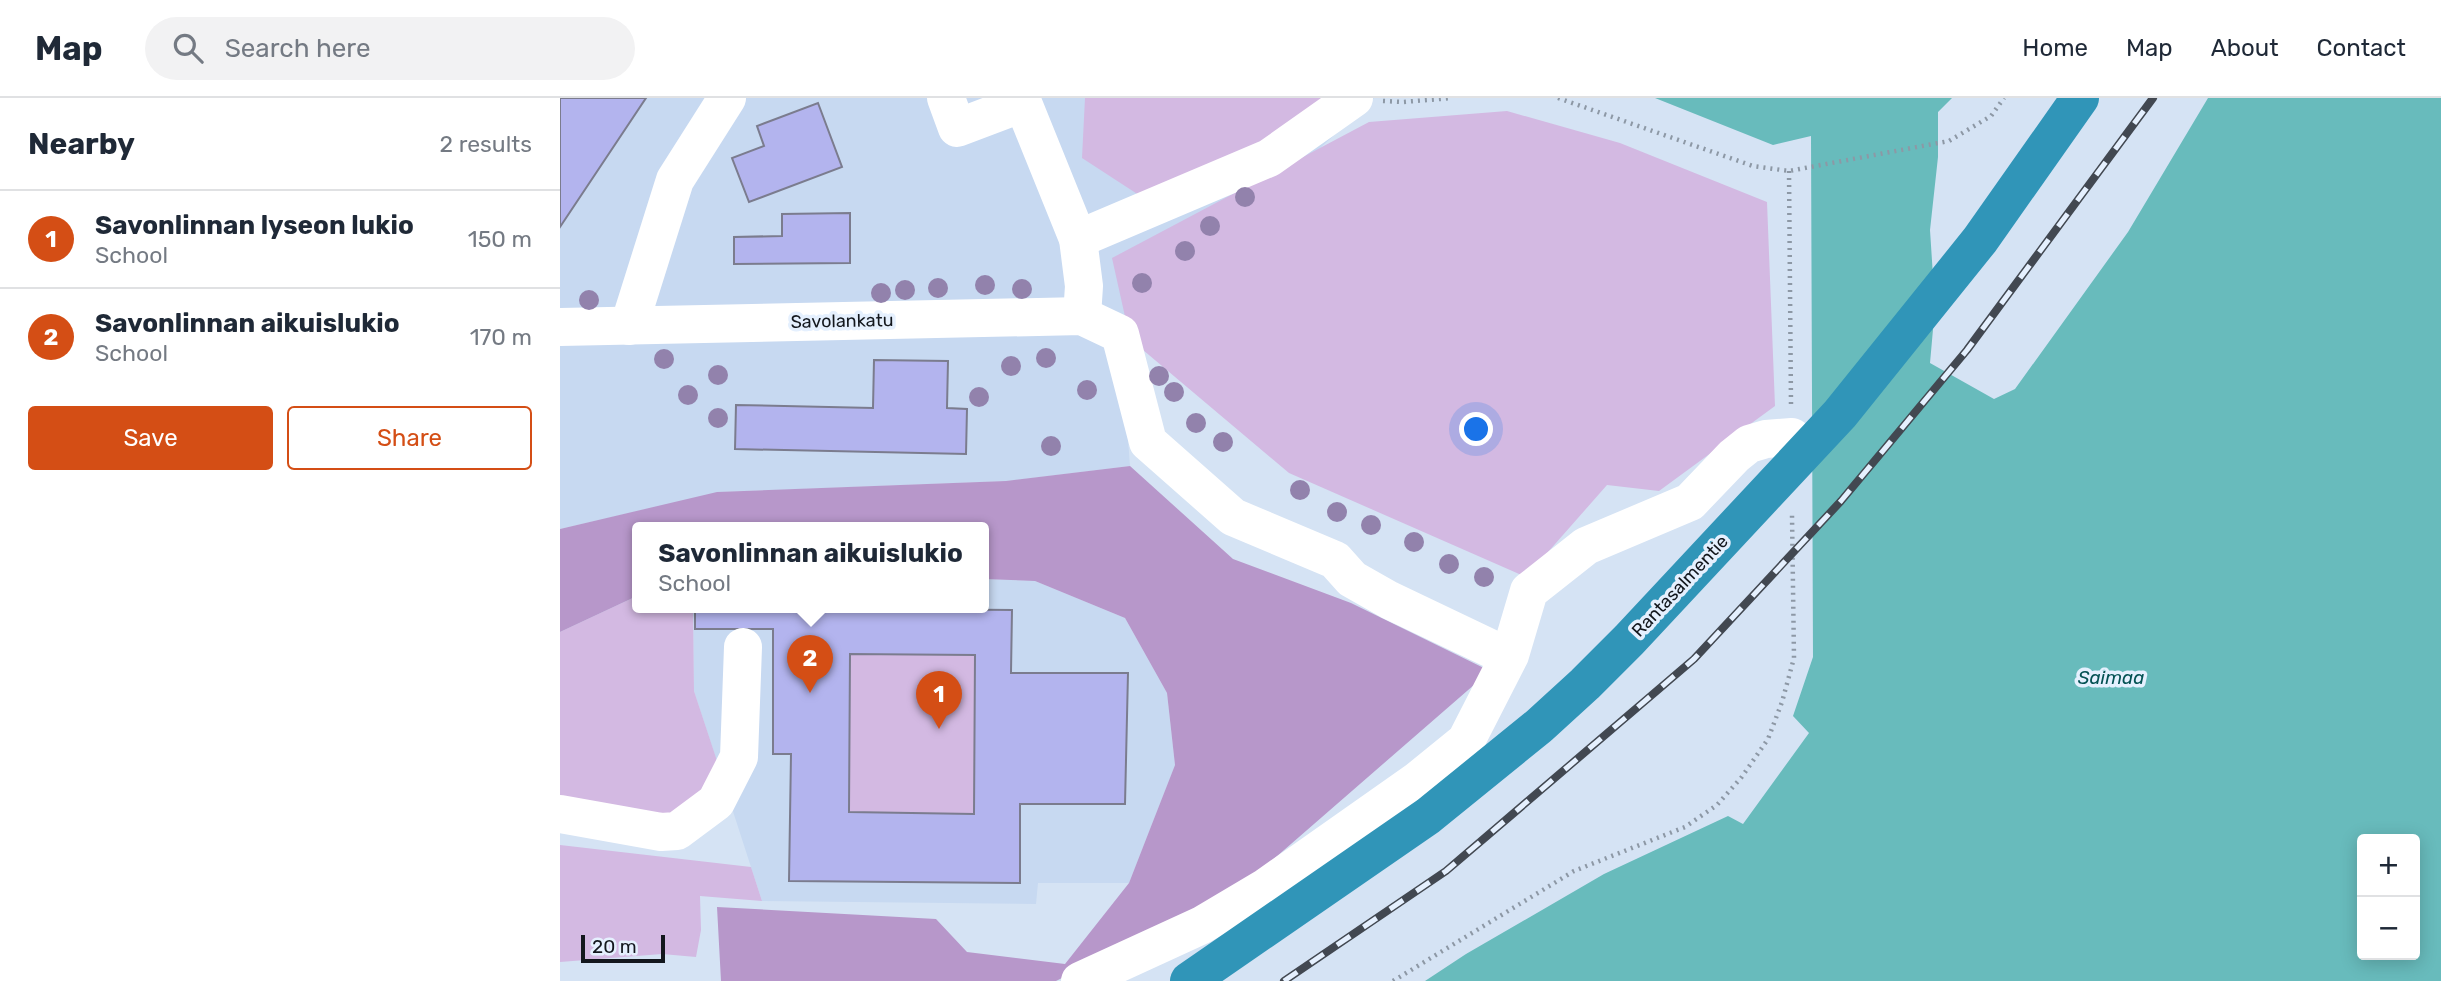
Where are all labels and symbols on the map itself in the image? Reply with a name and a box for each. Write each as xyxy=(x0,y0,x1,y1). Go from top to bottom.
street label: Savolankatu xyxy=(790,309,894,333)
your location xyxy=(1459,412,1493,446)
street label: Rantasalmentie xyxy=(1627,530,1733,642)
pin: 2 xyxy=(787,635,833,693)
water label: Saimaa xyxy=(2078,666,2144,689)
pin: 1 xyxy=(916,671,962,729)
scale bar xyxy=(581,932,665,964)

